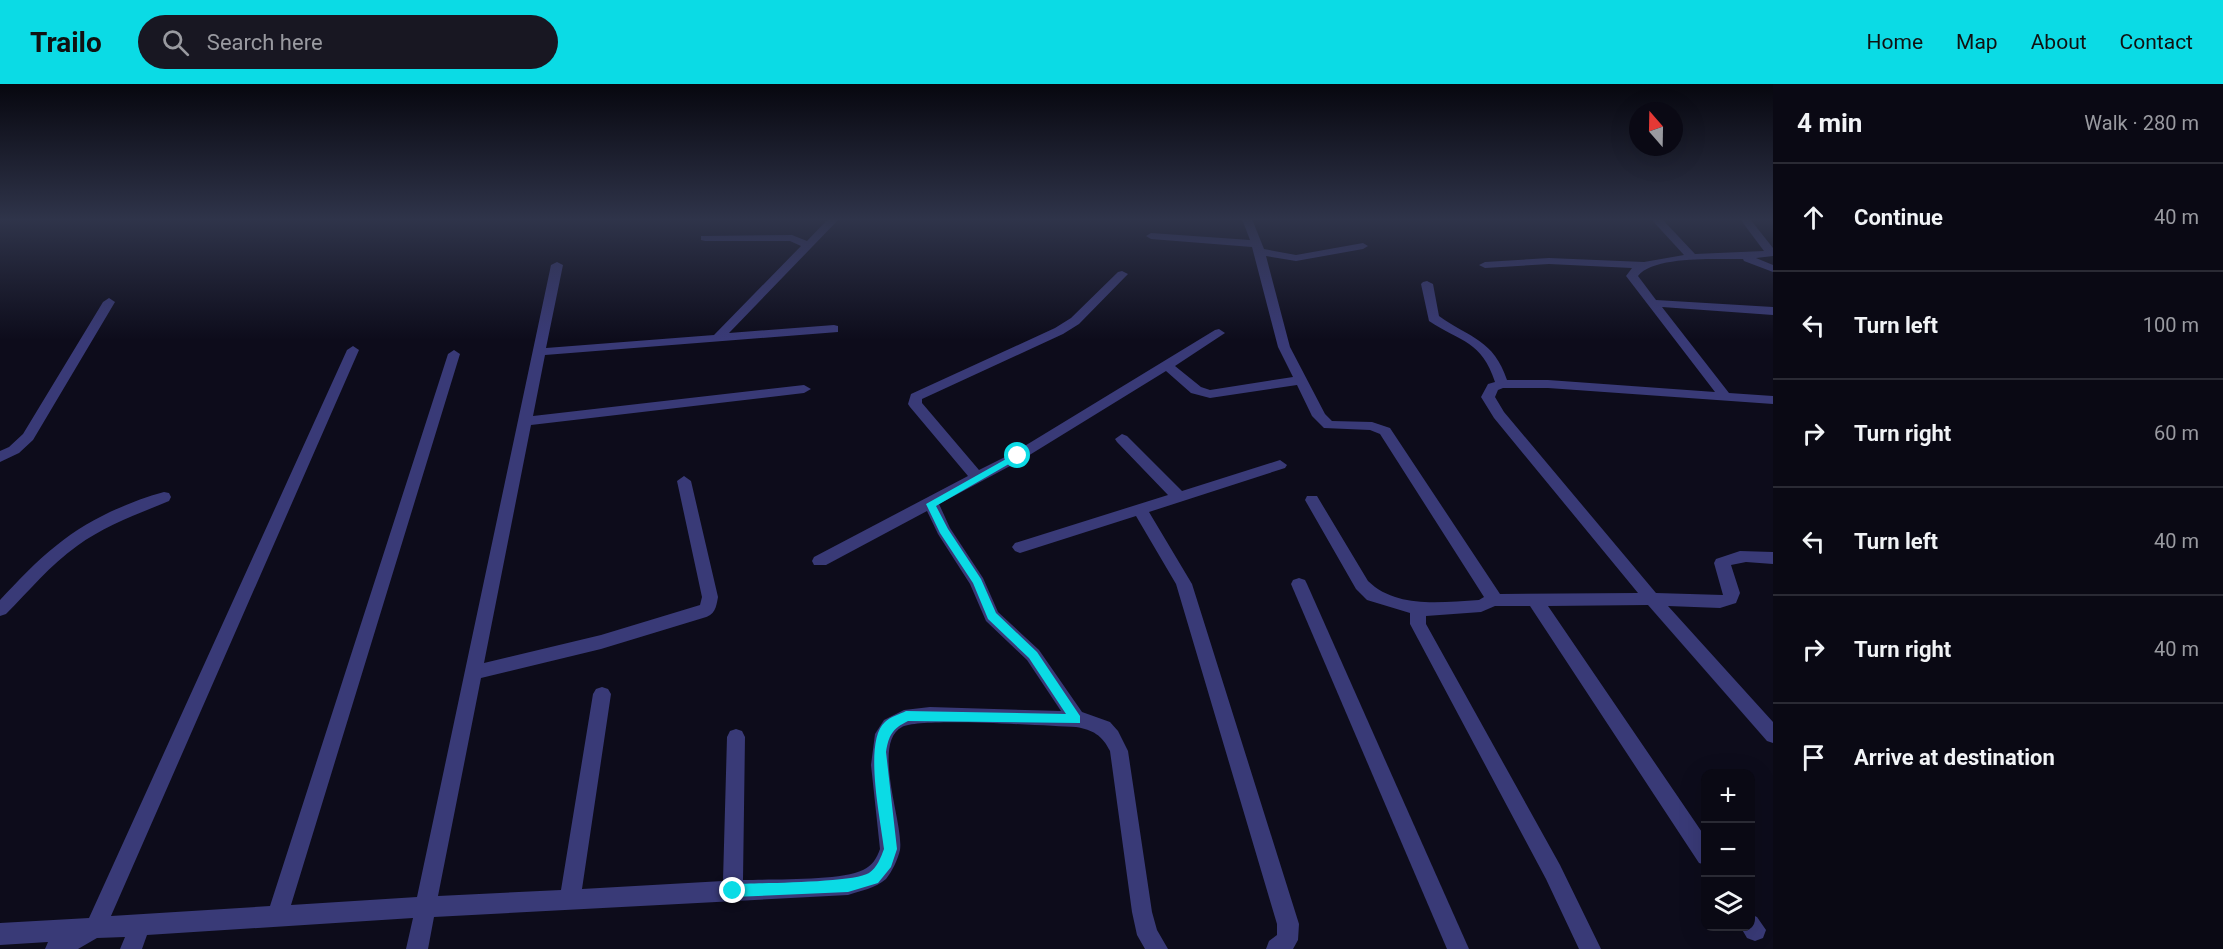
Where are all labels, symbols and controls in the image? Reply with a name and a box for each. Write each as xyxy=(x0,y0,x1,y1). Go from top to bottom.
search box xyxy=(138,15,558,69)
text: Trailo xyxy=(30,26,102,59)
icon: search xyxy=(159,26,192,59)
text: Search here xyxy=(207,30,323,55)
text: Home xyxy=(1867,30,1923,54)
text: Map xyxy=(1956,30,1998,54)
text: About xyxy=(2031,30,2087,54)
text: Contact xyxy=(2120,30,2193,54)
north arrow xyxy=(1629,102,1683,156)
text: 4 min xyxy=(1797,108,1862,138)
text: Walk · 280 m xyxy=(2084,111,2199,135)
icon: ahead xyxy=(1797,201,1830,234)
text: Continue xyxy=(1854,205,1943,230)
text: 40 m xyxy=(2154,205,2199,229)
icon: left xyxy=(1797,309,1830,342)
text: Turn left xyxy=(1854,313,1938,338)
text: 100 m xyxy=(2143,313,2199,337)
icon: right xyxy=(1797,417,1830,450)
text: Turn right xyxy=(1854,421,1951,446)
text: 60 m xyxy=(2154,421,2199,445)
route start xyxy=(1004,442,1030,468)
icon: left xyxy=(1797,525,1830,558)
text: Turn left xyxy=(1854,529,1938,554)
text: 40 m xyxy=(2154,529,2199,553)
icon: right xyxy=(1797,633,1830,666)
text: Turn right xyxy=(1854,637,1951,662)
text: 40 m xyxy=(2154,637,2199,661)
icon: arrive xyxy=(1797,741,1830,774)
text: Arrive at destination xyxy=(1854,745,2055,770)
map controls xyxy=(1701,769,1755,931)
button: + xyxy=(1701,769,1755,823)
button: − xyxy=(1701,823,1755,877)
route end xyxy=(719,877,745,903)
button: layers xyxy=(1701,877,1755,931)

